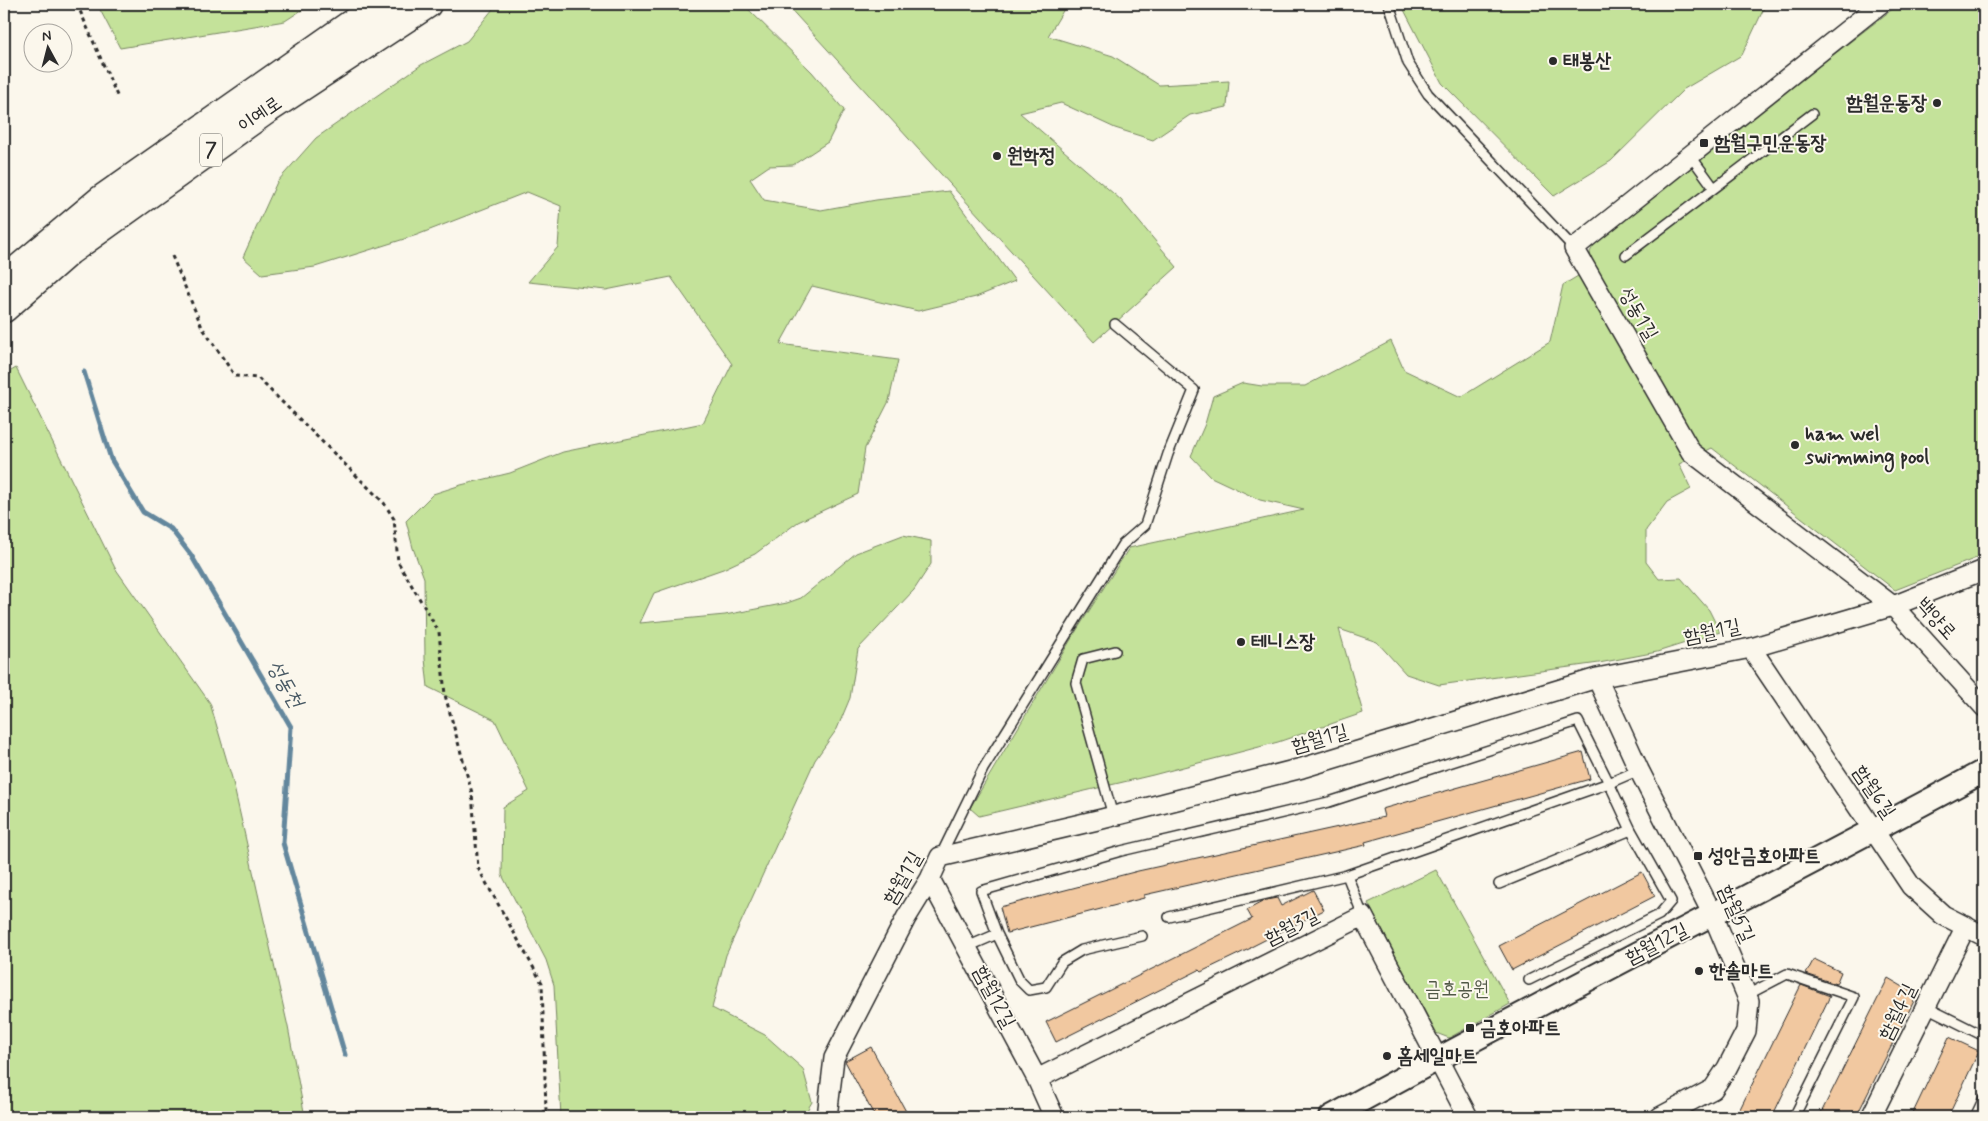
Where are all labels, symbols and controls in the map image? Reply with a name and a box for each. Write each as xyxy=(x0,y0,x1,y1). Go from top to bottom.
north arrow xyxy=(22,22,72,72)
text: N xyxy=(41,27,52,46)
place label: 태봉산 xyxy=(1563,48,1611,75)
marker: 태봉산 xyxy=(1547,55,1559,67)
street label: 이예로 xyxy=(232,90,288,140)
place label: 함월운동장 xyxy=(1846,90,1927,117)
marker: 함월운동장 xyxy=(1931,97,1943,109)
place label: 함월구민운동장 xyxy=(1713,130,1827,157)
road number: 7 xyxy=(200,134,222,166)
marker: 함월구민운동장 xyxy=(1698,137,1710,149)
place label: 원학정 xyxy=(1007,143,1055,170)
marker: 원학정 xyxy=(991,150,1003,162)
street label: 성동1길 xyxy=(1612,282,1664,346)
place label: ham wel swimming pool xyxy=(1804,421,1929,473)
marker: ham wel swimming pool xyxy=(1789,439,1801,451)
street label: 백양로 xyxy=(1910,592,1962,646)
street label: 함월1길 xyxy=(1681,613,1743,651)
place label: 테니스장 xyxy=(1251,629,1315,656)
marker: 테니스장 xyxy=(1235,636,1247,648)
water label: 성동천 xyxy=(260,655,311,715)
street label: 함월1길 xyxy=(1289,718,1351,760)
street label: 함월6길 xyxy=(1846,760,1902,824)
place label: 성안금호아파트 xyxy=(1708,843,1821,870)
street label: 함월1길 xyxy=(877,846,929,910)
marker: 성안금호아파트 xyxy=(1692,850,1704,862)
street label: 함월5길 xyxy=(1711,881,1761,947)
street label: 함월3길 xyxy=(1260,902,1324,952)
street label: 함월12길 xyxy=(1621,917,1693,971)
place label: 한솔마트 xyxy=(1708,958,1773,985)
street label: 함월12길 xyxy=(966,961,1022,1033)
marker: 한솔마트 xyxy=(1693,965,1705,977)
park label: 금호공원 xyxy=(1425,976,1489,1003)
street label: 함월4길 xyxy=(1873,979,1923,1045)
place label: 금호아파트 xyxy=(1480,1015,1560,1042)
marker: 금호아파트 xyxy=(1464,1022,1476,1034)
place label: 홈세일마트 xyxy=(1397,1043,1477,1070)
marker: 홈세일마트 xyxy=(1381,1050,1393,1062)

